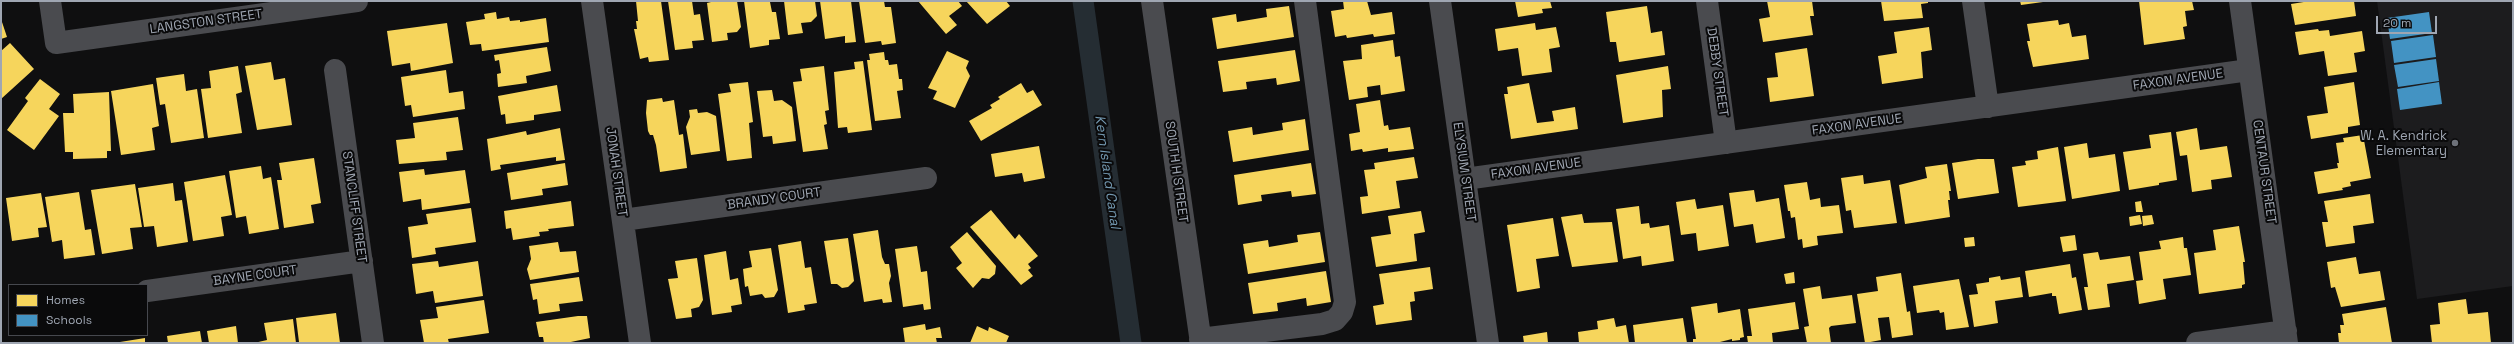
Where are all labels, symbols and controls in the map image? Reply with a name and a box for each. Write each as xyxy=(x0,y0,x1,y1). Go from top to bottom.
street label: LANGSTON STREET xyxy=(149,6,263,38)
scale bar xyxy=(2378,8,2439,34)
text: 20 m xyxy=(2383,15,2411,31)
street label: DEBBY STREET xyxy=(1703,26,1731,118)
street label: FAXON AVENUE xyxy=(2132,66,2224,94)
street label: FAXON AVENUE xyxy=(1811,111,1903,139)
water label: Kern Island Canal xyxy=(1091,114,1123,230)
street label: CENTAUR STREET xyxy=(2249,119,2279,225)
street label: SOUTH H STREET xyxy=(1161,120,1191,224)
street label: ELYSIUM STREET xyxy=(1449,121,1479,223)
street label: JONAH STREET xyxy=(602,126,630,218)
place label: W. A. Kendrick Elementary xyxy=(2360,128,2447,159)
marker: W. A. Kendrick Elementary xyxy=(2450,138,2460,148)
street label: STANCLIFF STREET xyxy=(338,150,370,264)
street label: FAXON AVENUE xyxy=(1490,155,1582,183)
street label: BRANDY COURT xyxy=(726,185,822,213)
street label: BAYNE COURT xyxy=(212,262,298,290)
legend xyxy=(8,284,148,336)
text: Homes xyxy=(46,292,85,308)
text: Schools xyxy=(46,312,92,328)

